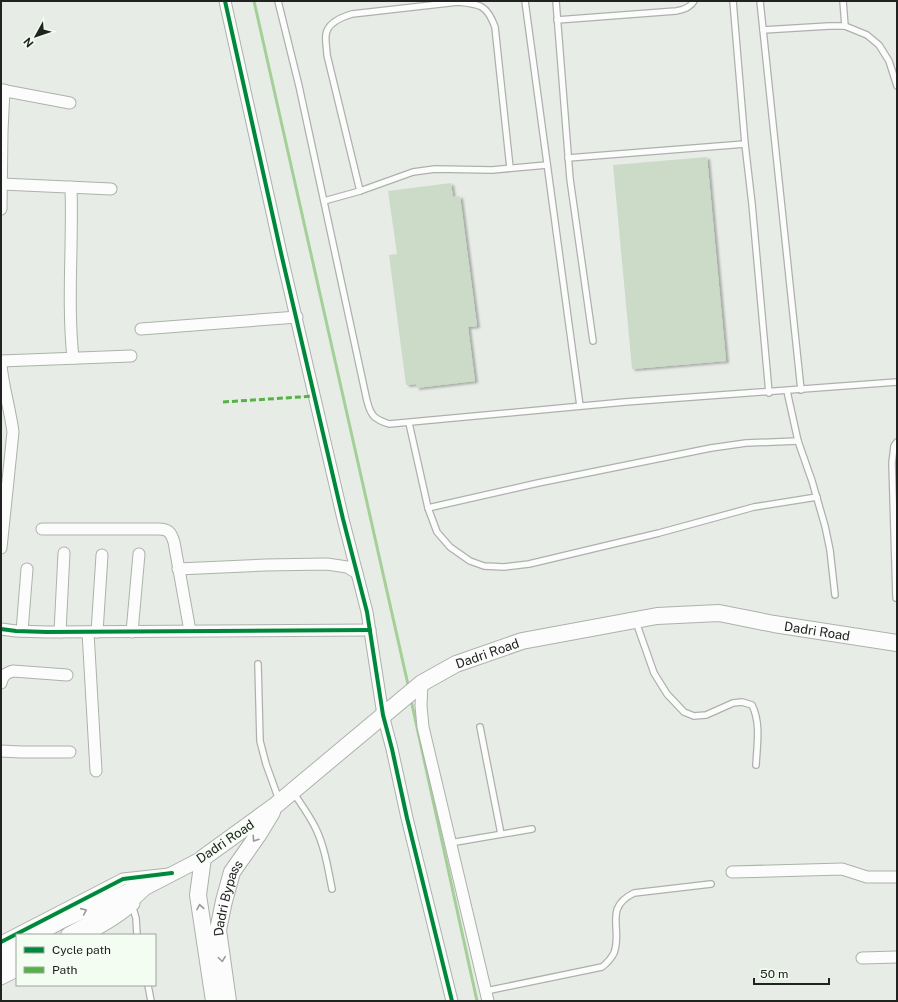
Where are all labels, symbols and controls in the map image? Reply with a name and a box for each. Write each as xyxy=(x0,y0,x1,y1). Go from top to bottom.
north arrow xyxy=(16,16,56,56)
text: N xyxy=(21,35,36,50)
street label: Dadri Road xyxy=(783,619,851,644)
street label: Dadri Road xyxy=(454,636,521,672)
street label: Dadri Road xyxy=(194,817,257,866)
one-way arrow xyxy=(253,835,260,842)
street label: Dadri Bypass xyxy=(211,857,246,937)
one-way arrow xyxy=(196,904,205,910)
one-way arrow xyxy=(80,908,88,916)
legend xyxy=(16,934,156,986)
text: Cycle path xyxy=(52,943,111,957)
one-way arrow xyxy=(217,956,226,962)
scale bar xyxy=(754,960,829,986)
text: Path xyxy=(52,963,78,977)
text: 50 m xyxy=(760,967,788,981)

